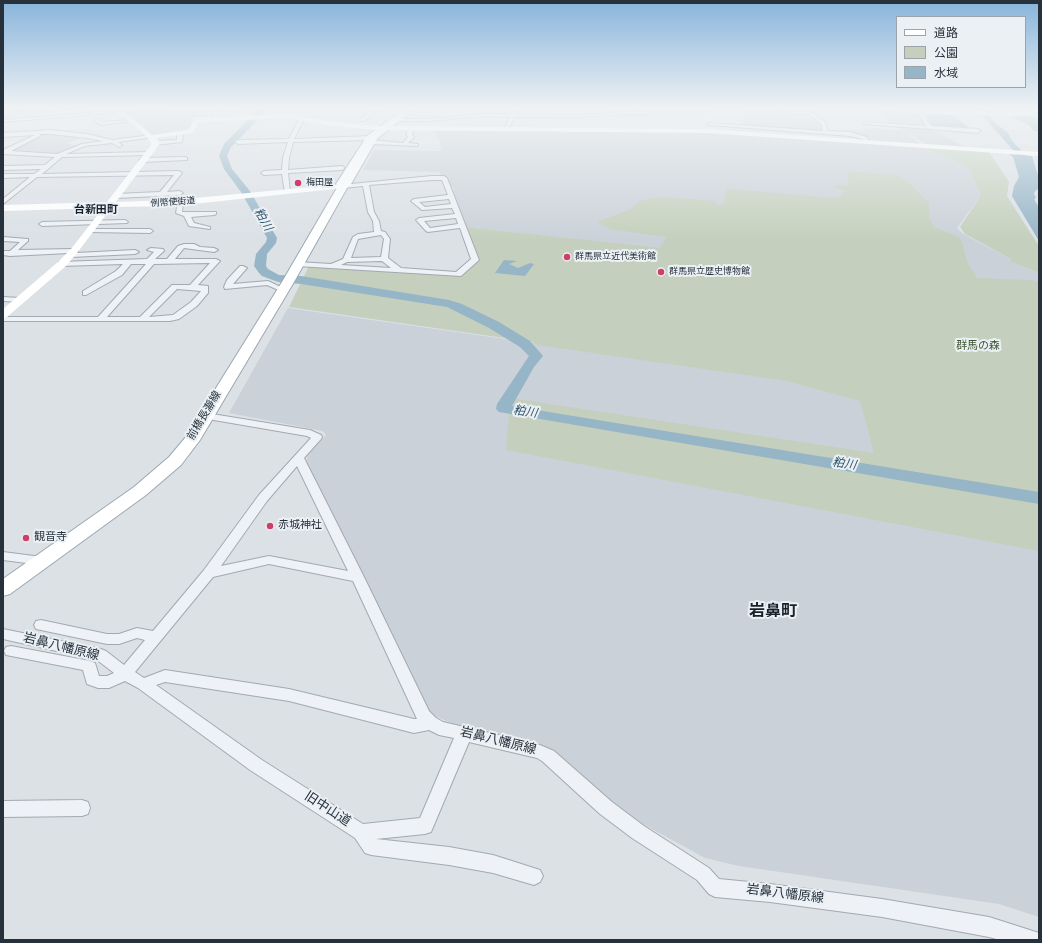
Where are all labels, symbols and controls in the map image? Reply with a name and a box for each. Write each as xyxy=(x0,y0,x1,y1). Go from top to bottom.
legend xyxy=(896,16,1026,88)
text: 道路 xyxy=(934,26,958,42)
text: 公園 xyxy=(934,46,958,62)
text: 水域 xyxy=(934,66,958,82)
marker: 梅田屋 xyxy=(293,178,303,188)
place label: 梅田屋 xyxy=(306,178,333,188)
street label: 例幣使街道 xyxy=(150,196,196,210)
district label: 台新田町 xyxy=(74,204,118,218)
water label: 粕川 xyxy=(250,206,274,234)
marker: 群馬県立近代美術館 xyxy=(562,252,572,262)
place label: 群馬県立近代美術館 xyxy=(575,252,656,262)
marker: 群馬県立歴史博物館 xyxy=(656,267,666,277)
place label: 群馬県立歴史博物館 xyxy=(669,267,750,277)
park label: 群馬の森 xyxy=(956,340,1000,354)
street label: 前橋長瀞線 xyxy=(185,389,225,443)
water label: 粕川 xyxy=(512,404,538,422)
water label: 粕川 xyxy=(831,456,857,474)
place label: 赤城神社 xyxy=(278,519,322,533)
marker: 赤城神社 xyxy=(265,521,275,531)
place label: 観音寺 xyxy=(34,531,67,545)
marker: 観音寺 xyxy=(21,533,31,543)
district label: 岩鼻町 xyxy=(749,603,797,623)
street label: 岩鼻八幡原線 xyxy=(21,631,101,665)
street label: 岩鼻八幡原線 xyxy=(458,725,538,759)
street label: 旧中山道 xyxy=(301,789,353,831)
street label: 岩鼻八幡原線 xyxy=(745,883,825,907)

